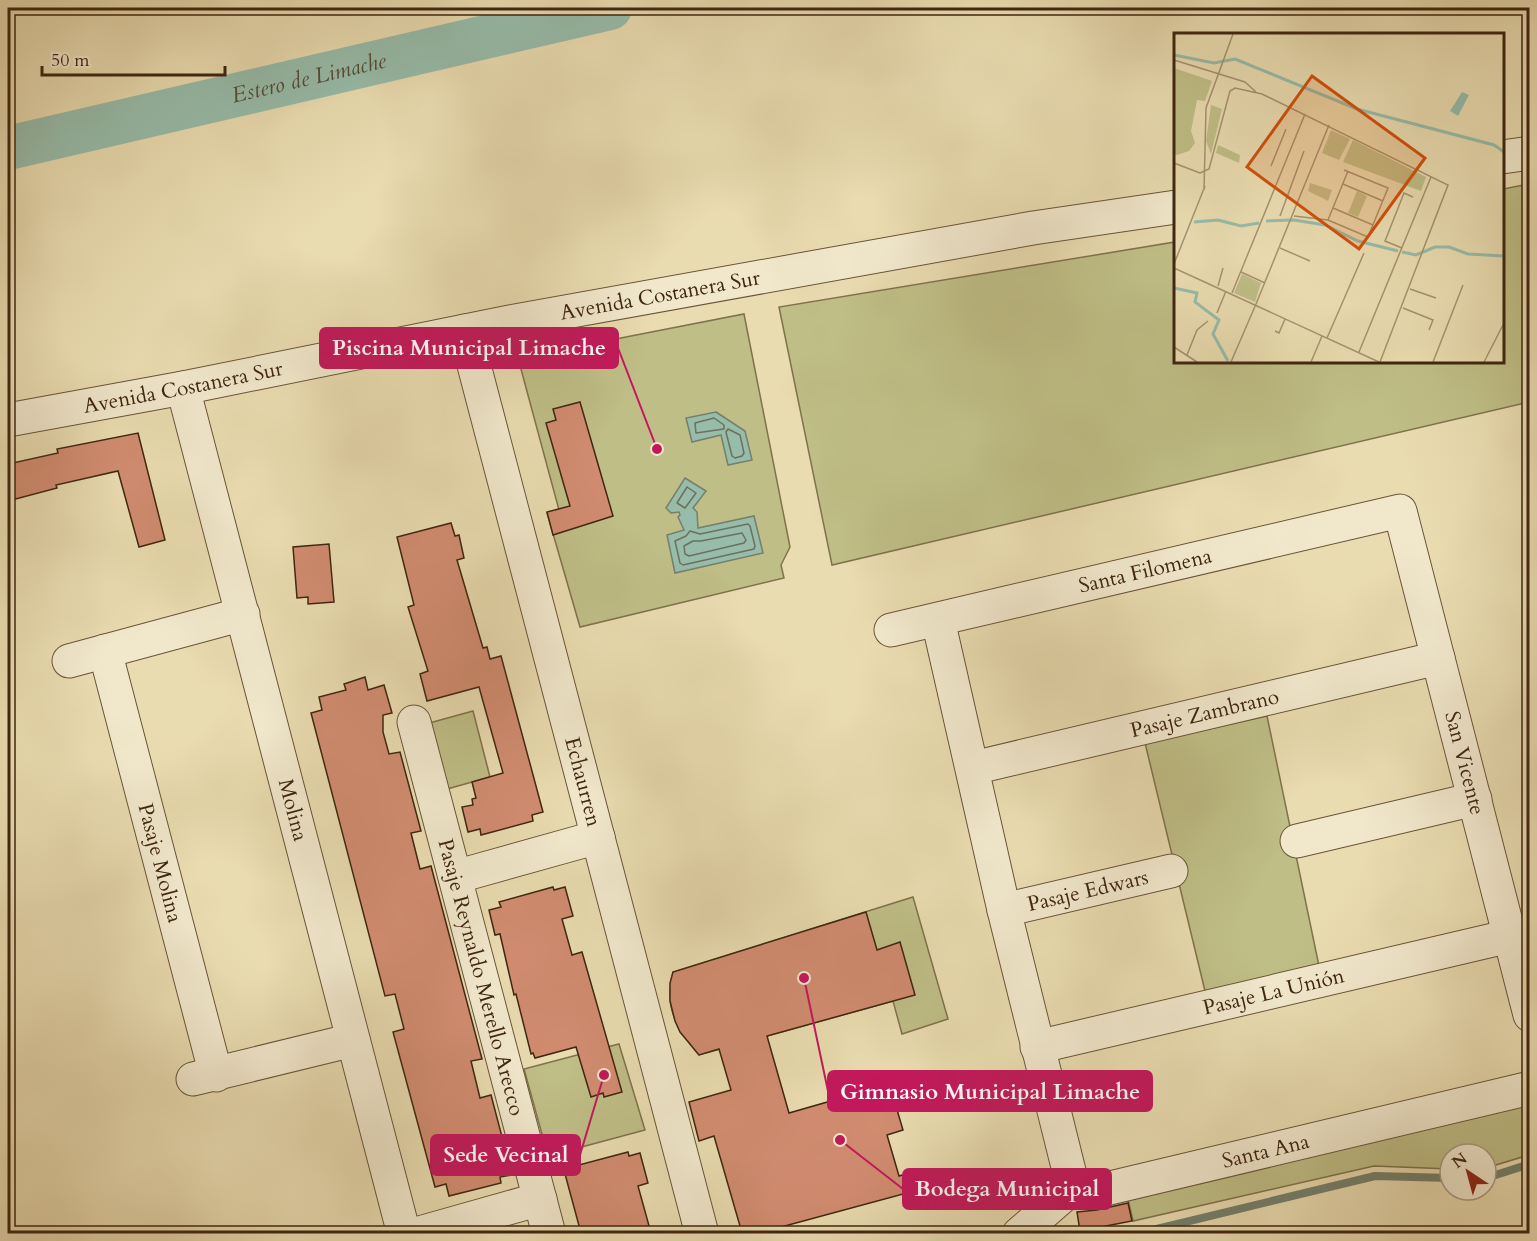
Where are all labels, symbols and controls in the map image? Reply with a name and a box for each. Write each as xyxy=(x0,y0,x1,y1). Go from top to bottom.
inset map xyxy=(1174,33,1504,363)
scale bar xyxy=(42,39,225,77)
water label: Estero de Limache xyxy=(229,45,390,110)
text: 50 m xyxy=(51,48,90,73)
street label: Avenida Costanera Sur xyxy=(558,263,763,327)
callout: Piscina Municipal Limache xyxy=(320,328,618,368)
text: Piscina Municipal Limache xyxy=(332,333,606,363)
street label: Avenida Costanera Sur xyxy=(81,354,286,420)
street label: Santa Filomena xyxy=(1076,541,1215,600)
street label: Pasaje Zambrano xyxy=(1127,682,1282,745)
street label: San Vicente xyxy=(1438,708,1492,818)
street label: Echaurren xyxy=(558,734,609,830)
street label: Molina xyxy=(271,776,315,844)
street label: Pasaje Molina xyxy=(131,800,190,926)
street label: Pasaje Reynaldo Merello Arecco xyxy=(431,836,532,1119)
street label: Pasaje Edwars xyxy=(1024,862,1151,919)
street label: Pasaje La Unión xyxy=(1200,961,1347,1022)
callout: Gimnasio Municipal Limache xyxy=(828,1071,1152,1111)
text: Gimnasio Municipal Limache xyxy=(840,1077,1140,1107)
street label: Santa Ana xyxy=(1219,1127,1312,1175)
callout: Sede Vecinal xyxy=(431,1135,580,1175)
text: Sede Vecinal xyxy=(443,1140,569,1170)
north arrow xyxy=(1438,1142,1498,1202)
text: N xyxy=(1448,1148,1472,1174)
callout: Bodega Municipal xyxy=(903,1169,1111,1209)
text: Bodega Municipal xyxy=(915,1174,1100,1204)

